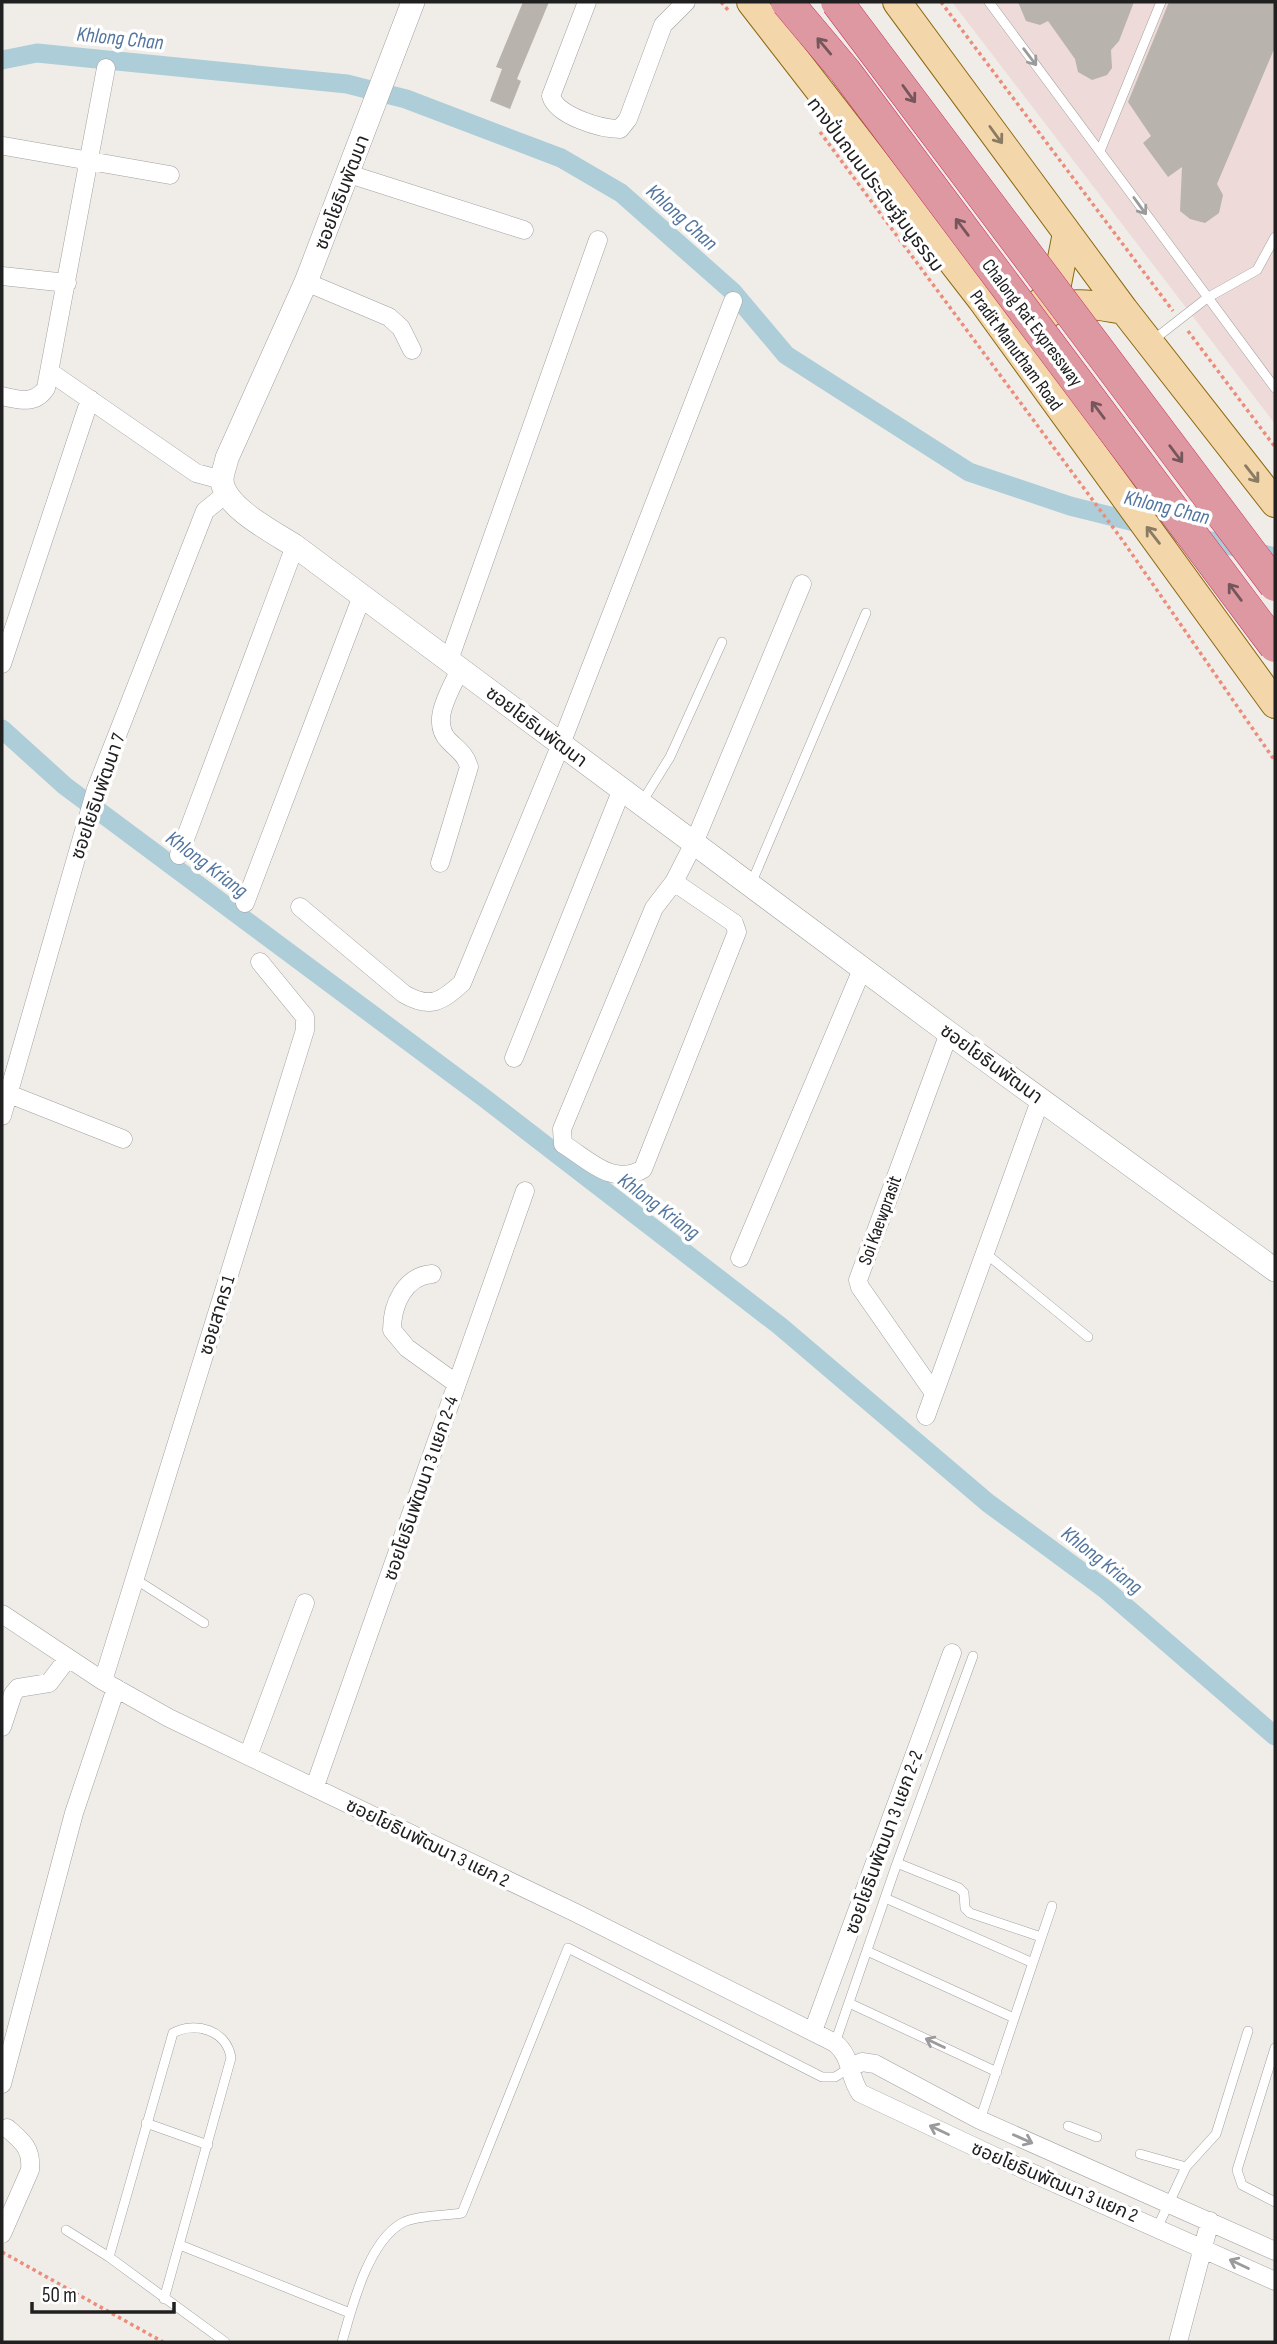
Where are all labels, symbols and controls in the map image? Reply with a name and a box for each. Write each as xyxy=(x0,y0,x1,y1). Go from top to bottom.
water label: Khlong Chan xyxy=(75,22,165,56)
one-way arrow xyxy=(816,38,832,56)
one-way arrow xyxy=(1022,47,1037,66)
one-way arrow xyxy=(901,84,916,103)
street label: ทางปั่นถนนประดิษฐ์มนูธรรม xyxy=(802,92,950,277)
one-way arrow xyxy=(989,125,1003,144)
street label: ซอยโยธินพัฒนา xyxy=(310,132,375,253)
water label: Khlong Chan xyxy=(641,179,723,256)
one-way arrow xyxy=(1133,196,1147,215)
one-way arrow xyxy=(955,218,970,237)
street label: Chalong Rat Expressway xyxy=(976,255,1088,392)
street label: Pradit Manutham Road xyxy=(964,286,1067,416)
one-way arrow xyxy=(1091,401,1106,419)
one-way arrow xyxy=(1169,444,1184,462)
one-way arrow xyxy=(1245,464,1260,482)
water label: Khlong Chan xyxy=(1122,485,1212,530)
one-way arrow xyxy=(1145,526,1160,544)
one-way arrow xyxy=(1227,583,1242,602)
street label: ซอยโยธินพัฒนา xyxy=(481,682,591,773)
street label: ซอยโยธินพัฒนา 7 xyxy=(66,730,131,862)
water label: Khlong Kriang xyxy=(161,826,253,904)
street label: ซอยโยธินพัฒนา xyxy=(935,1019,1047,1109)
water label: Khlong Kriang xyxy=(613,1168,705,1246)
street label: Soi Kaewprasit xyxy=(854,1173,907,1268)
street label: ซอยสาคร 1 xyxy=(194,1273,241,1358)
street label: ซอยโยธินพัฒนา 3 แยก 2-4 xyxy=(379,1393,464,1584)
water label: Khlong Kriang xyxy=(1056,1521,1148,1600)
street label: ซอยโยธินพัฒนา 3 แยก 2-2 xyxy=(840,1748,928,1937)
street label: ซอยโยธินพัฒนา 3 แยก 2 xyxy=(342,1794,513,1893)
one-way arrow xyxy=(925,2036,946,2049)
one-way arrow xyxy=(929,2123,950,2137)
one-way arrow xyxy=(1012,2133,1033,2146)
street label: ซอยโยธินพัฒนา 3 แยก 2 xyxy=(968,2137,1141,2228)
one-way arrow xyxy=(1229,2257,1250,2270)
scale bar xyxy=(32,2270,173,2314)
text: 50 m xyxy=(42,2283,77,2308)

